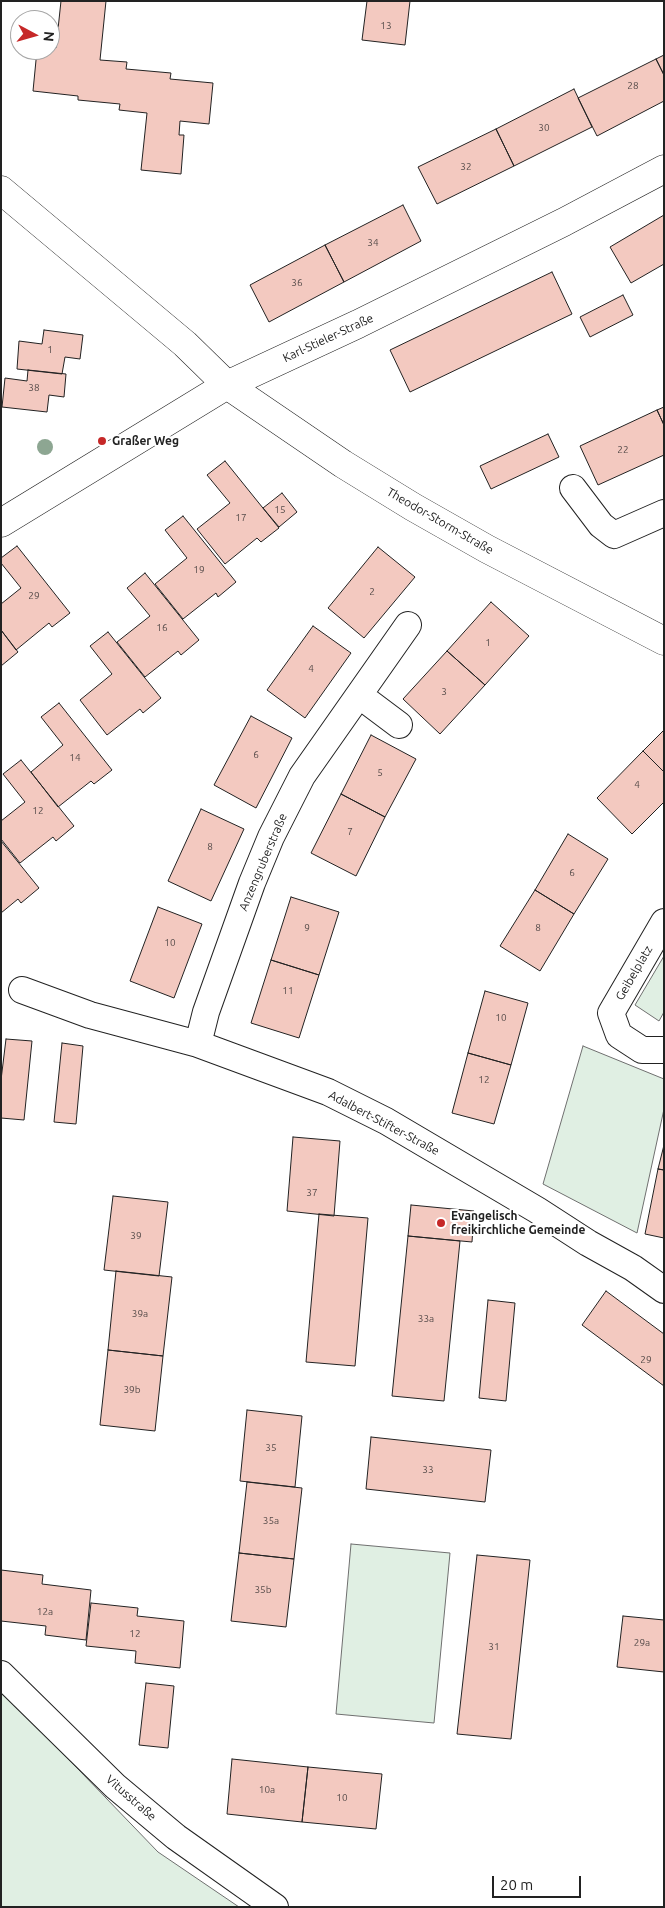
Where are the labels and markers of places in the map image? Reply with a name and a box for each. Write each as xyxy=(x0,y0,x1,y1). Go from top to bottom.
place label: Graßer Weg xyxy=(112,434,179,448)
marker: Graßer Weg xyxy=(96,435,108,447)
place label: Evangelisch freikirchliche Gemeinde xyxy=(451,1209,585,1237)
marker: Evangelisch freikirchliche Gemeinde xyxy=(435,1217,447,1229)

